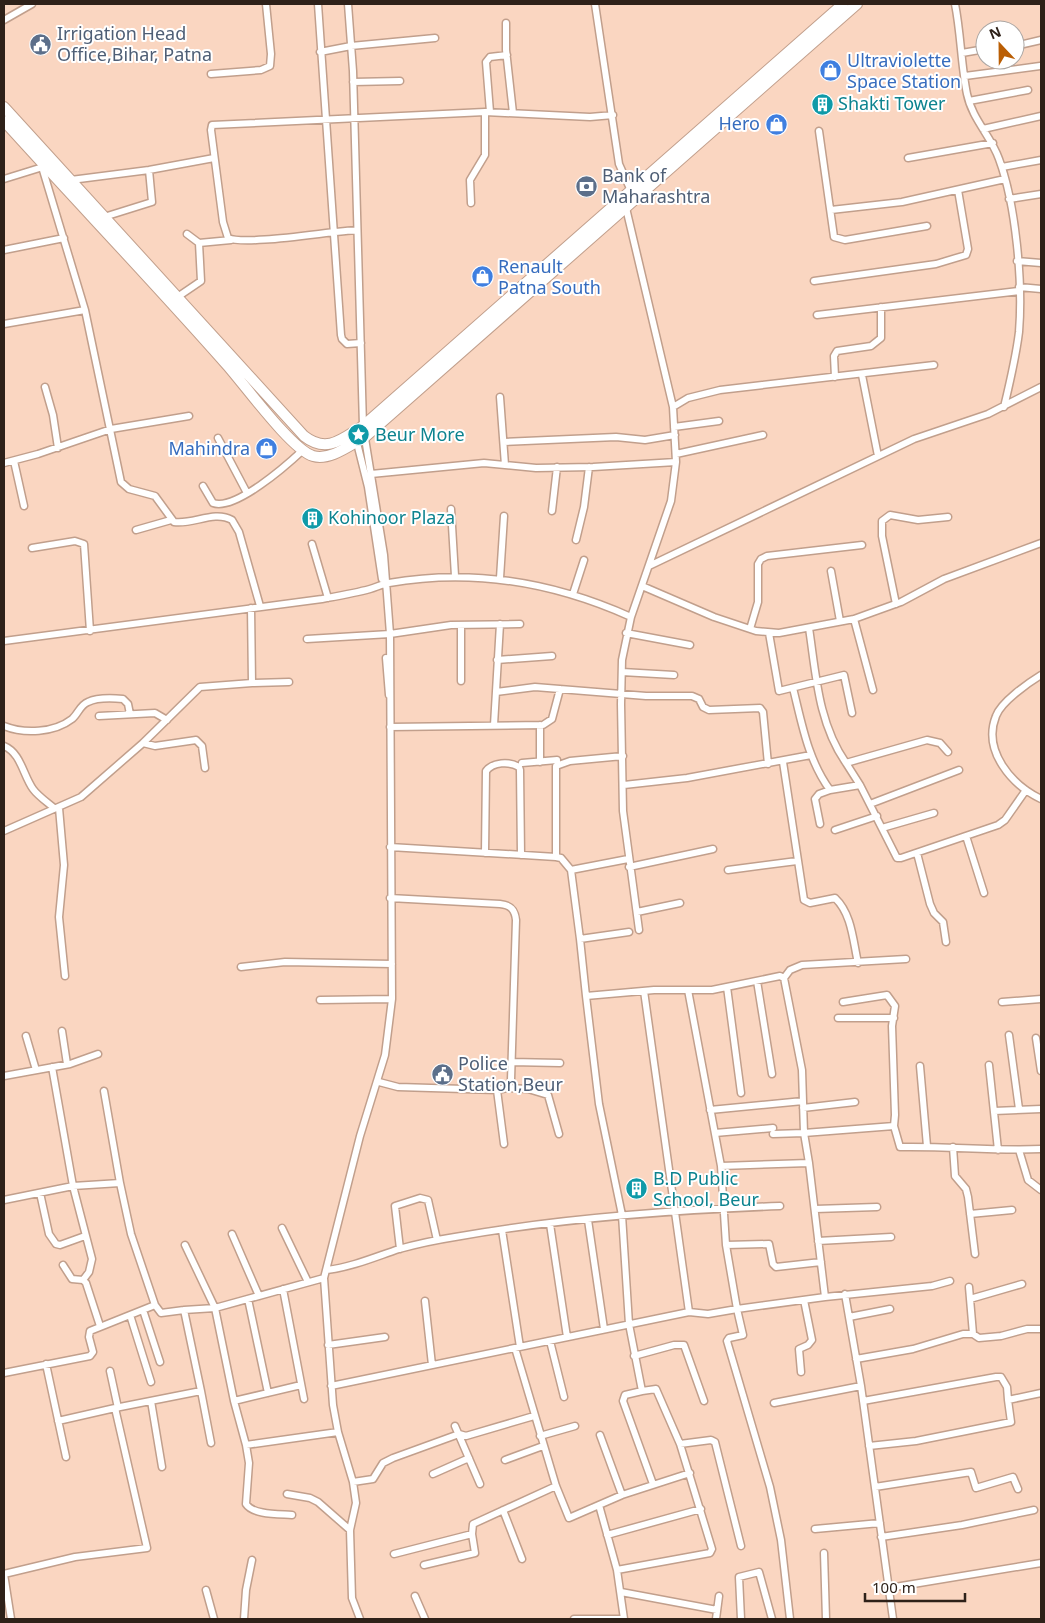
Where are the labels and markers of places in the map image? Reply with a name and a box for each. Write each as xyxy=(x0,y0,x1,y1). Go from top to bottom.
place label: Irrigation Head Office,Bihar, Patna xyxy=(57,21,212,66)
public building icon: Irrigation Head Office,Bihar, Patna xyxy=(29,32,53,56)
place label: Ultraviolette Space Station xyxy=(847,48,961,93)
shop icon: Ultraviolette Space Station xyxy=(819,59,843,83)
place label: Shakti Tower xyxy=(838,91,946,115)
building icon: Shakti Tower xyxy=(810,92,834,116)
place label: Hero xyxy=(719,111,760,135)
shop icon: Hero xyxy=(764,112,788,136)
place label: Bank of Maharashtra xyxy=(602,163,710,208)
bank icon: Bank of Maharashtra xyxy=(574,174,598,198)
place label: Renault Patna South xyxy=(498,254,601,299)
shop icon: Renault Patna South xyxy=(470,265,494,289)
place label: Beur More xyxy=(375,422,465,446)
place icon: Beur More xyxy=(347,423,371,447)
place label: Mahindra xyxy=(168,436,250,460)
shop icon: Mahindra xyxy=(254,437,278,461)
place label: Kohinoor Plaza xyxy=(328,505,455,529)
building icon: Kohinoor Plaza xyxy=(300,506,324,530)
place label: Police Station,Beur xyxy=(458,1051,563,1096)
public building icon: Police Station,Beur xyxy=(430,1062,454,1086)
place label: B.D Public School, Beur xyxy=(653,1166,760,1211)
building icon: B.D Public School, Beur xyxy=(625,1177,649,1201)

